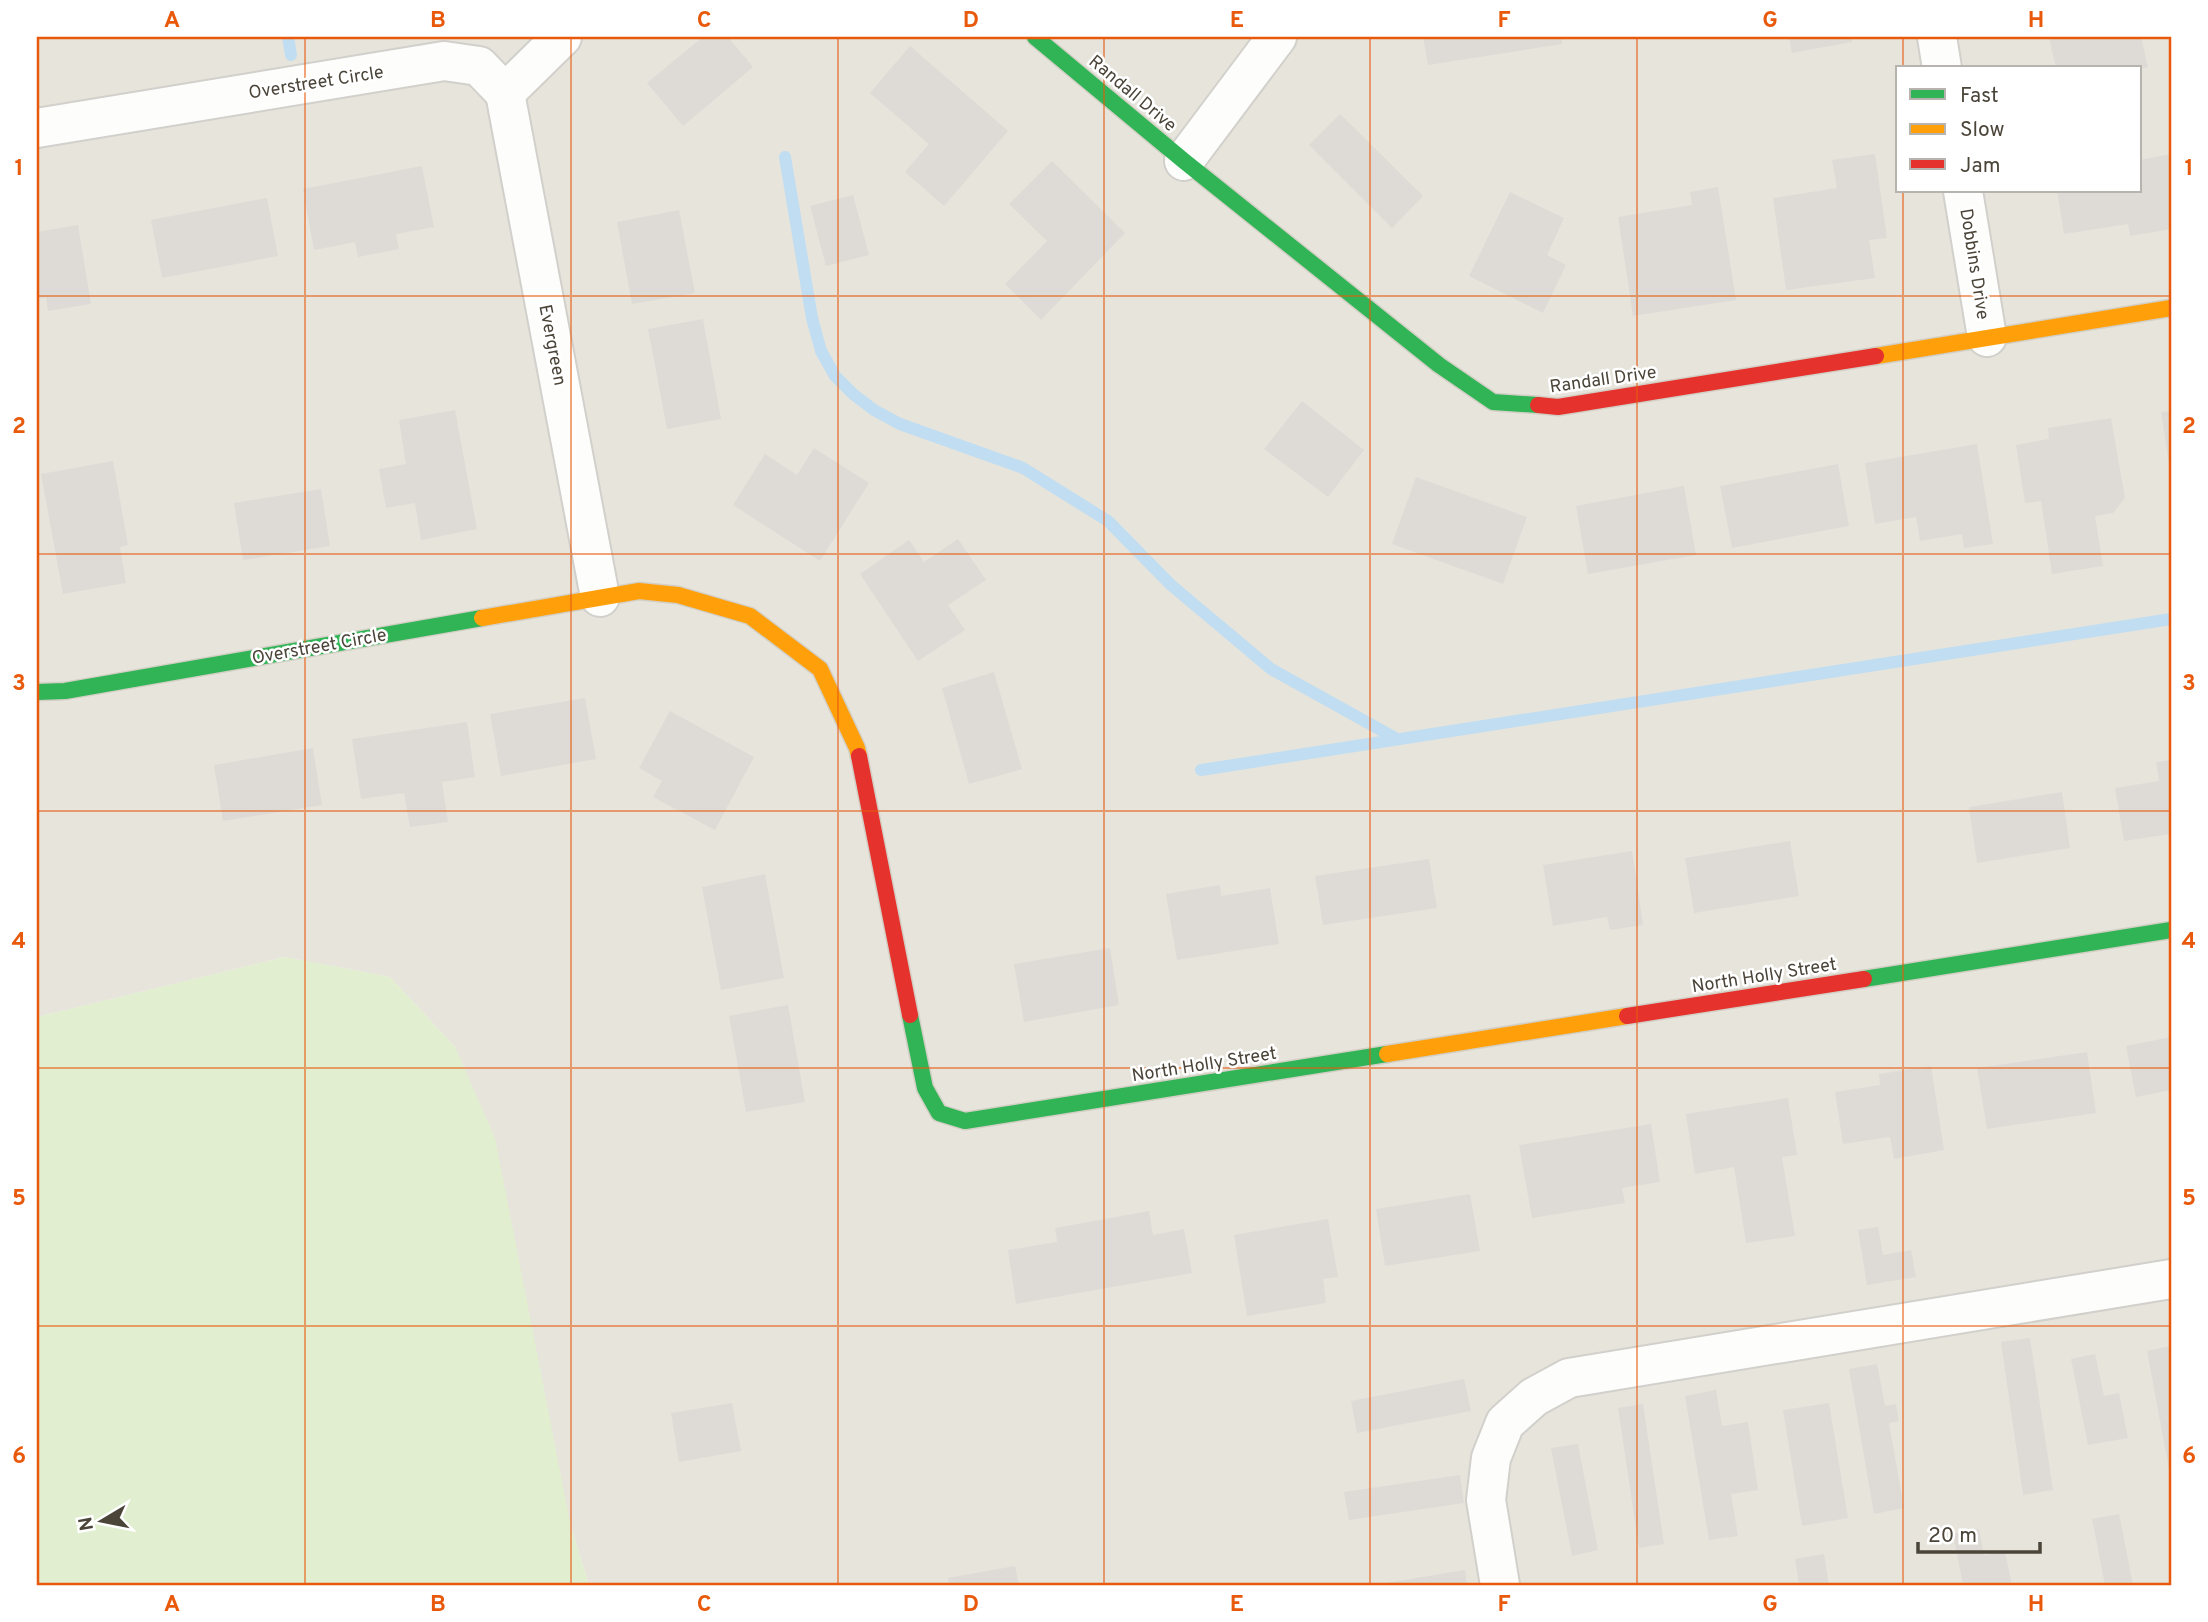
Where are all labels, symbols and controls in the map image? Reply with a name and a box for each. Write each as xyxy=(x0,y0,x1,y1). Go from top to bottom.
text: A xyxy=(164,7,180,36)
text: B xyxy=(430,7,446,36)
text: C xyxy=(697,7,711,36)
text: D xyxy=(963,7,979,36)
text: E xyxy=(1230,7,1244,36)
text: F xyxy=(1497,7,1511,36)
text: G xyxy=(1762,7,1778,36)
text: H xyxy=(2028,7,2044,36)
street label: Randall Drive xyxy=(1083,51,1181,138)
street label: Overstreet Circle xyxy=(247,61,385,106)
legend xyxy=(1896,66,2142,192)
text: Fast xyxy=(1960,83,1999,110)
text: Slow xyxy=(1960,117,2005,144)
text: Jam xyxy=(1960,153,2001,180)
text: 1 xyxy=(14,155,24,184)
text: 1 xyxy=(2184,155,2194,184)
street label: Dobbins Drive xyxy=(1953,207,1994,322)
street label: Evergreen xyxy=(532,303,571,388)
street label: Randall Drive xyxy=(1548,362,1658,399)
text: 2 xyxy=(12,413,26,442)
text: 2 xyxy=(2182,413,2196,442)
street label: Overstreet Circle xyxy=(250,624,388,671)
text: 3 xyxy=(12,670,26,699)
text: 3 xyxy=(2182,670,2196,699)
text: 4 xyxy=(12,928,26,957)
text: 4 xyxy=(2182,928,2196,957)
street label: North Holly Street xyxy=(1690,954,1838,999)
street label: North Holly Street xyxy=(1130,1043,1278,1088)
text: 5 xyxy=(12,1185,26,1214)
text: 5 xyxy=(2182,1185,2196,1214)
text: 6 xyxy=(12,1443,26,1472)
text: 6 xyxy=(2182,1443,2196,1472)
north arrow xyxy=(66,1486,136,1556)
scale bar xyxy=(1918,1510,2040,1554)
text: N xyxy=(74,1515,100,1532)
text: 20 m xyxy=(1928,1523,1977,1550)
text: A xyxy=(164,1591,180,1620)
text: B xyxy=(430,1591,446,1620)
text: C xyxy=(697,1591,711,1620)
text: D xyxy=(963,1591,979,1620)
text: E xyxy=(1230,1591,1244,1620)
text: F xyxy=(1497,1591,1511,1620)
text: G xyxy=(1762,1591,1778,1620)
text: H xyxy=(2028,1591,2044,1620)

